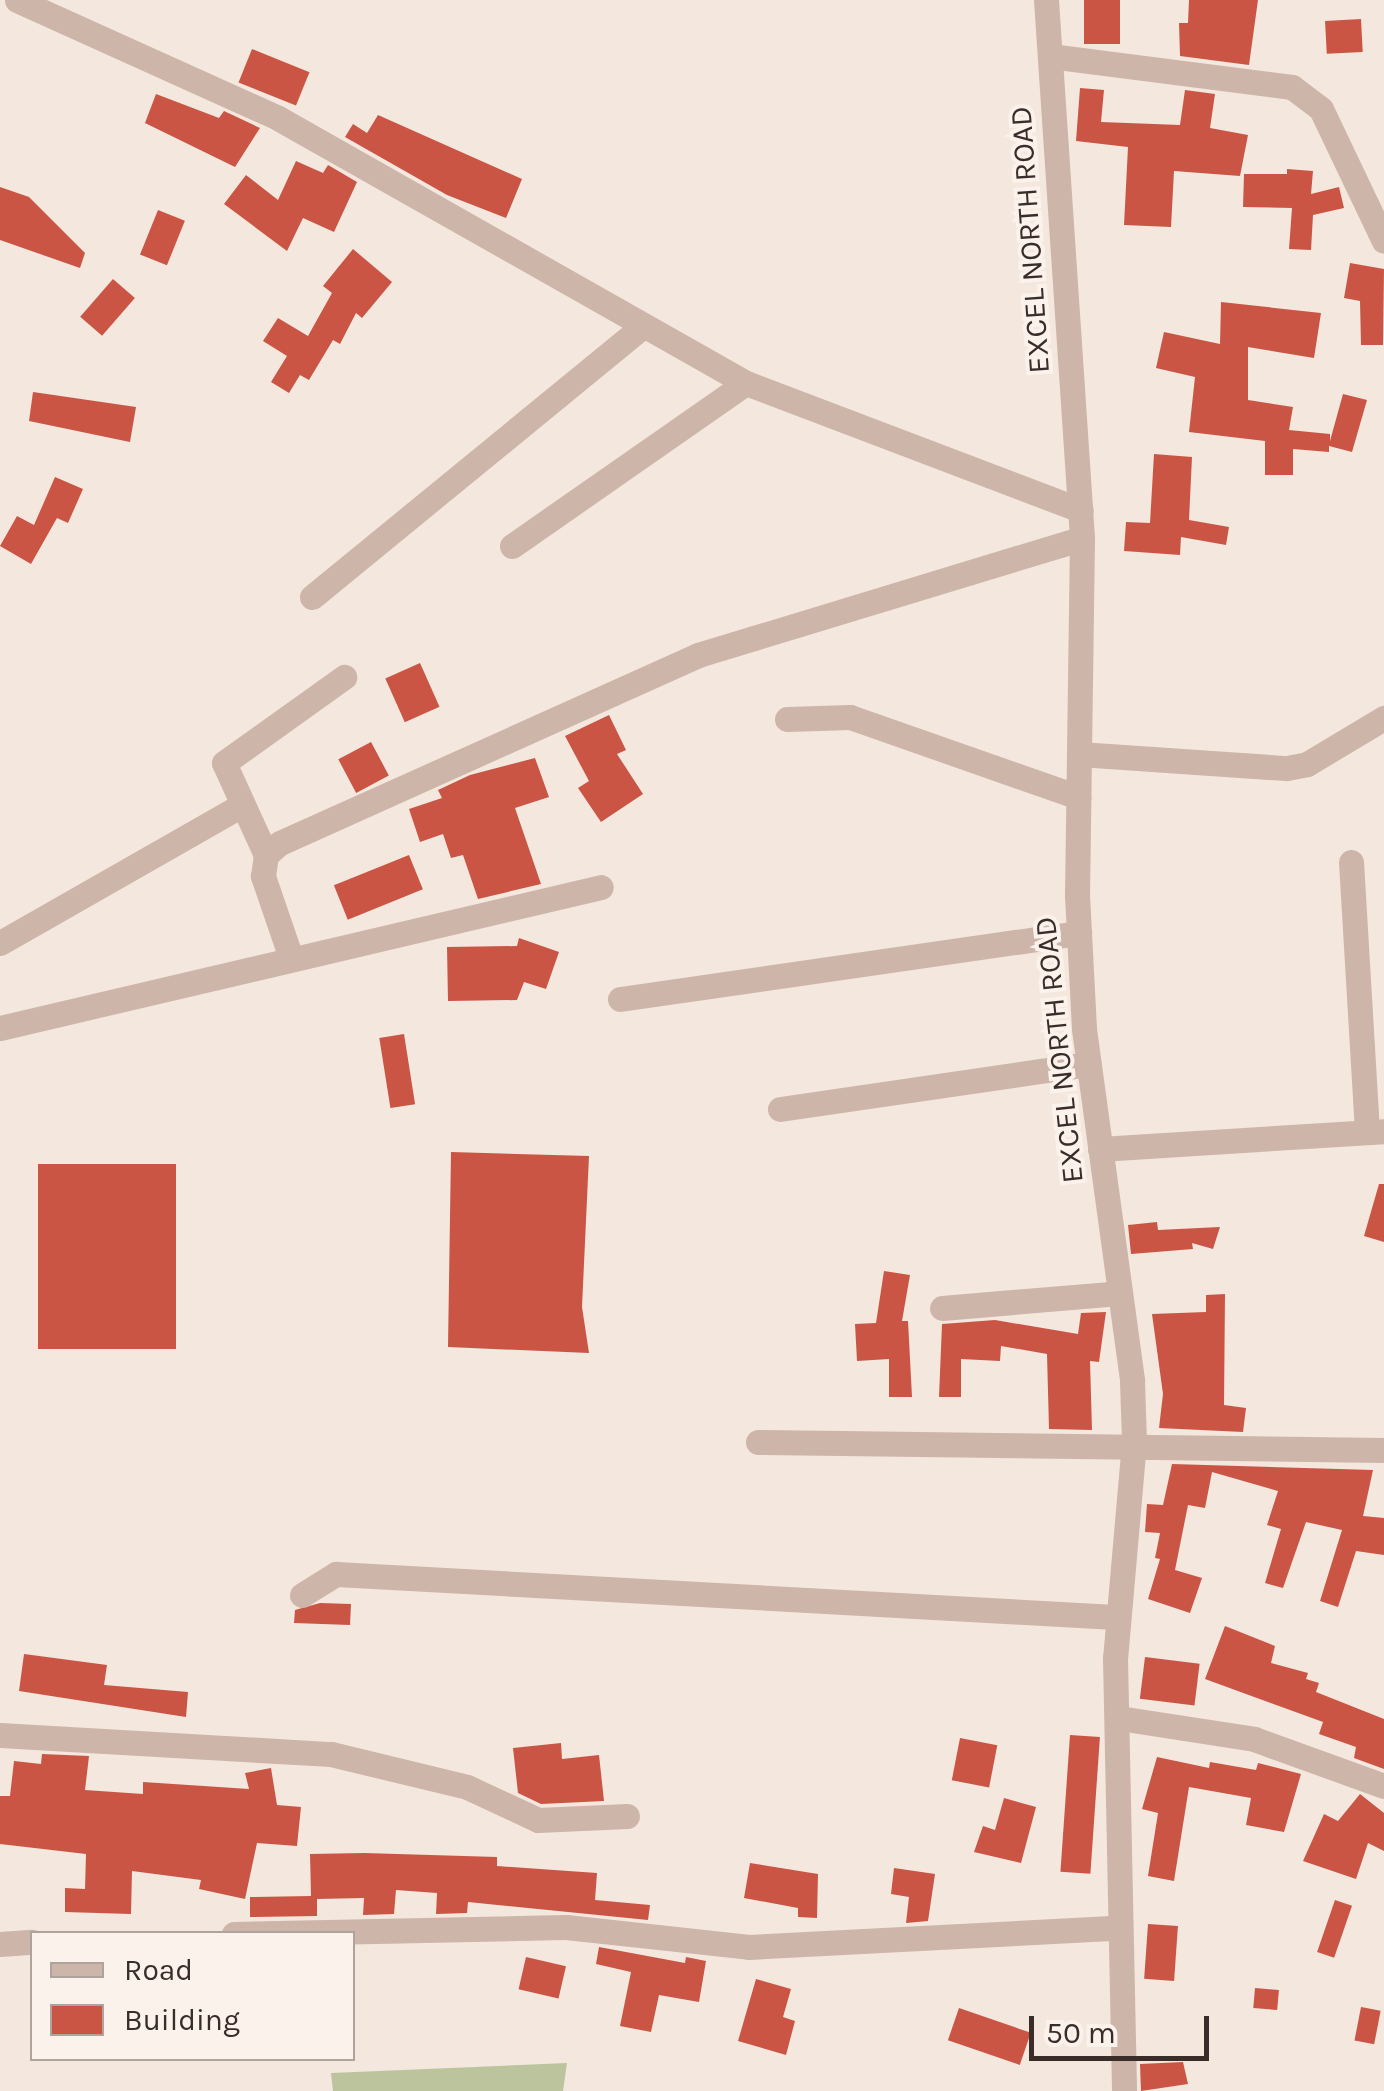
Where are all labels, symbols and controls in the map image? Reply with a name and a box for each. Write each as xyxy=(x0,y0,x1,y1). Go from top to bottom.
street label: EXCEL NORTH ROAD xyxy=(1003,105,1057,375)
street label: EXCEL NORTH ROAD xyxy=(1027,915,1091,1185)
legend xyxy=(30,1931,355,2061)
text: Road xyxy=(124,1952,193,1988)
scale bar xyxy=(1034,1996,1214,2058)
text: Building xyxy=(124,2002,240,2038)
text: 50 m xyxy=(1046,2015,1116,2051)

